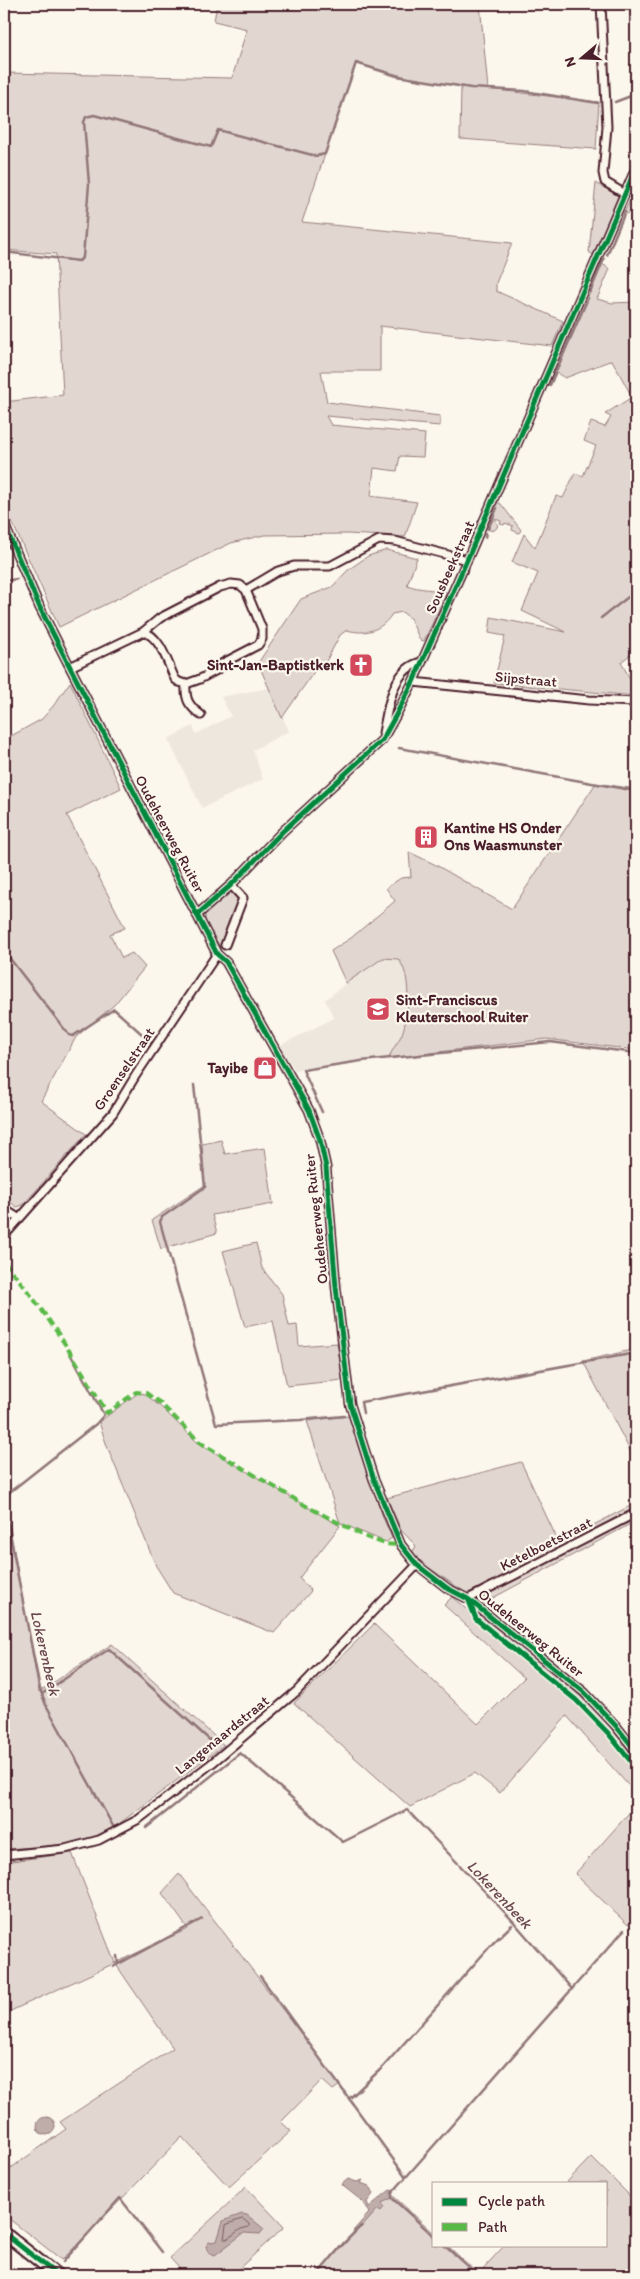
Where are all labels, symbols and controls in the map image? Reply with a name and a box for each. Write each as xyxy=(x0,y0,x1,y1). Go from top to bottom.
north arrow xyxy=(558,32,608,82)
text: N xyxy=(561,55,580,69)
street label: Sousbeekstraat xyxy=(421,517,479,616)
church icon: Sint-Jan-Baptistkerk xyxy=(348,652,374,678)
place label: Sint-Jan-Baptistkerk xyxy=(207,656,344,675)
street label: Sijpstraat xyxy=(494,667,558,691)
street label: Oudeheerweg Ruiter xyxy=(131,772,209,896)
place label: Kantine HS Onder Ons Waasmunster xyxy=(444,819,562,854)
building icon: Kantine HS Onder Ons Waasmunster xyxy=(413,824,439,850)
place label: Sint-Franciscus Kleuterschool Ruiter xyxy=(396,991,529,1026)
school or university icon: Sint-Franciscus Kleuterschool Ruiter xyxy=(365,996,391,1022)
street label: Groenselstraat xyxy=(90,1024,159,1114)
shop icon: Tayibe xyxy=(252,1055,278,1081)
place label: Tayibe xyxy=(206,1059,248,1078)
street label: Oudeheerweg Ruiter xyxy=(300,1153,332,1285)
street label: Ketelboetstraat xyxy=(497,1513,595,1575)
street label: Oudeheerweg Ruiter xyxy=(474,1585,588,1681)
water label: Lokerenbeek xyxy=(27,1609,65,1698)
street label: Langenaardstraat xyxy=(171,1691,273,1778)
water label: Lokerenbeek xyxy=(463,1856,537,1933)
legend xyxy=(432,2182,608,2246)
text: Cycle path xyxy=(478,2192,545,2210)
text: Path xyxy=(478,2218,507,2236)

